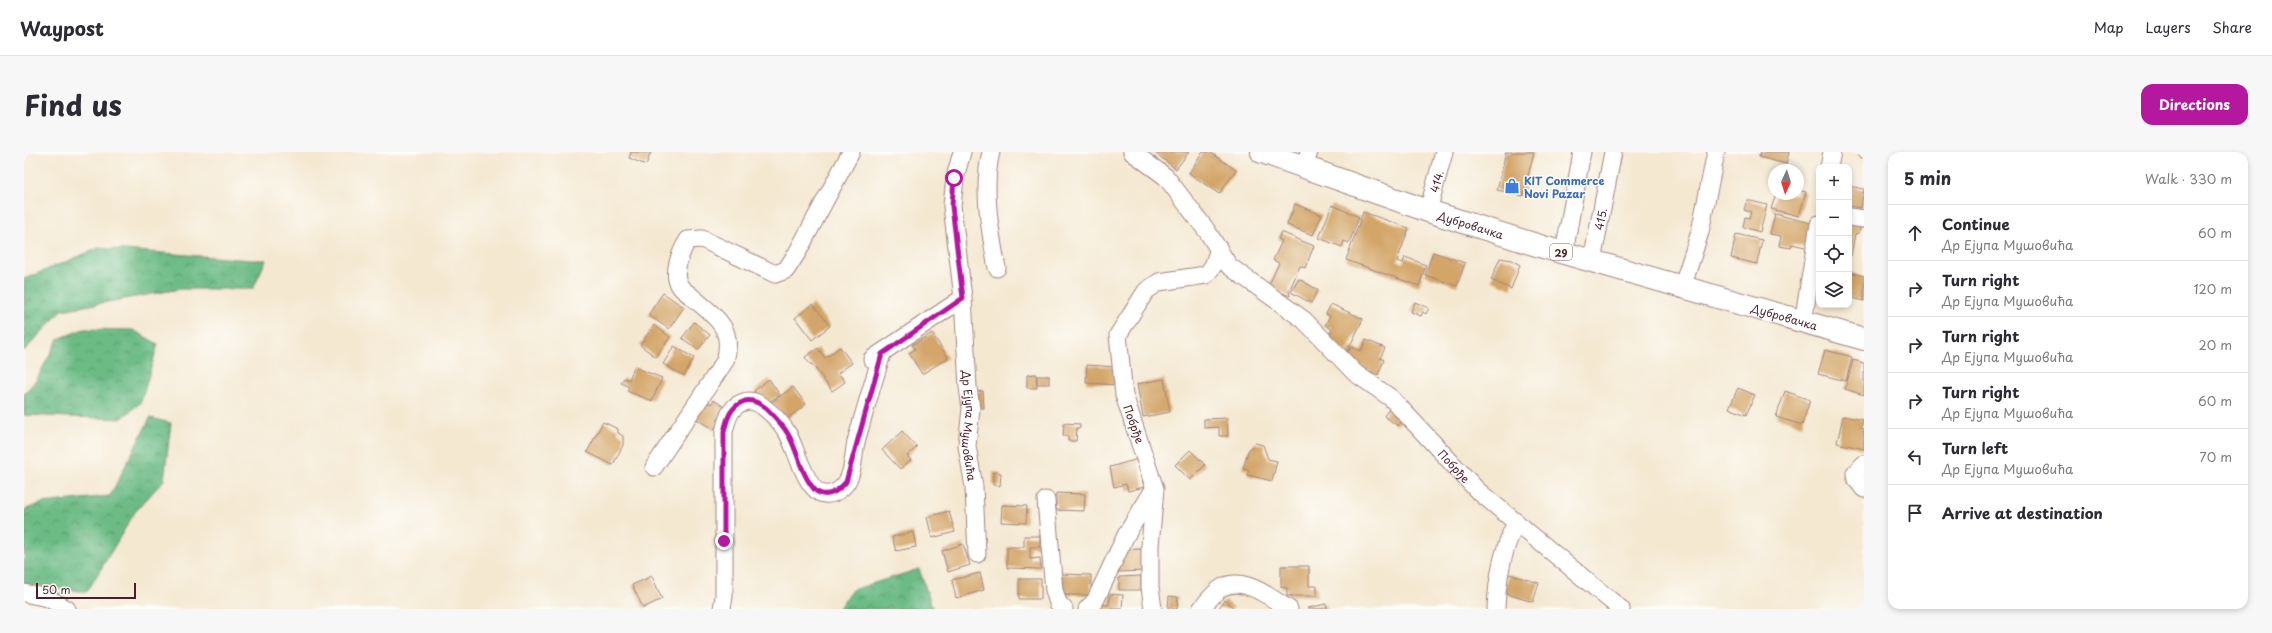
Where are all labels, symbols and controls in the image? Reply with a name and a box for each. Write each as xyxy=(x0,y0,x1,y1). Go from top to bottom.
text: Waypost xyxy=(20,14,104,42)
text: Map xyxy=(2094,17,2124,38)
text: Layers xyxy=(2146,17,2191,38)
text: Share xyxy=(2213,17,2252,38)
text: Find us xyxy=(24,83,122,126)
button: Directions xyxy=(2141,84,2248,125)
north arrow xyxy=(1768,164,1804,200)
map controls xyxy=(1816,164,1852,308)
button: + xyxy=(1816,164,1852,200)
text: 5 min xyxy=(1904,165,1951,191)
street label: 414. xyxy=(1425,168,1447,194)
route start xyxy=(945,169,963,187)
text: Walk · 330 m xyxy=(2145,169,2232,188)
place label: KIT Commerce Novi Pazar xyxy=(1524,172,1604,202)
shop icon: KIT Commerce Novi Pazar xyxy=(1503,177,1521,195)
button: − xyxy=(1816,200,1852,236)
street label: Дубровачка xyxy=(1435,206,1506,243)
street label: 415. xyxy=(1590,206,1611,231)
text: Continue xyxy=(1942,212,2010,235)
icon: ahead xyxy=(1904,222,1926,244)
text: 60 m xyxy=(2198,223,2232,242)
text: Др Ејупа Мушовића xyxy=(1942,235,2073,254)
button: locate xyxy=(1816,236,1852,272)
road number: 29 xyxy=(1550,244,1572,260)
text: Turn right xyxy=(1942,268,2019,291)
button: layers xyxy=(1816,272,1852,308)
icon: right xyxy=(1904,278,1926,300)
text: 120 m xyxy=(2193,279,2232,298)
text: Др Ејупа Мушовића xyxy=(1942,291,2073,310)
street label: Дубровачка xyxy=(1749,298,1820,334)
text: Turn right xyxy=(1942,324,2019,347)
icon: right xyxy=(1904,334,1926,356)
text: 20 m xyxy=(2198,335,2232,354)
text: Др Ејупа Мушовића xyxy=(1942,347,2073,366)
street label: Др Ејупа Мушовића xyxy=(958,369,981,482)
text: Turn right xyxy=(1942,380,2019,403)
icon: right xyxy=(1904,390,1926,412)
text: 60 m xyxy=(2198,391,2232,410)
street label: Побрђе xyxy=(1119,402,1149,446)
text: Др Ејупа Мушовића xyxy=(1942,403,2073,422)
text: Turn left xyxy=(1942,436,2008,459)
street label: Побрђе xyxy=(1435,445,1474,486)
icon: left xyxy=(1904,446,1926,468)
text: 70 m xyxy=(2199,447,2232,466)
text: Др Ејупа Мушовића xyxy=(1942,459,2073,478)
text: Arrive at destination xyxy=(1942,501,2103,524)
icon: arrive xyxy=(1904,502,1926,524)
route end xyxy=(715,532,733,550)
scale bar xyxy=(36,581,136,600)
text: 50 m xyxy=(42,581,71,598)

